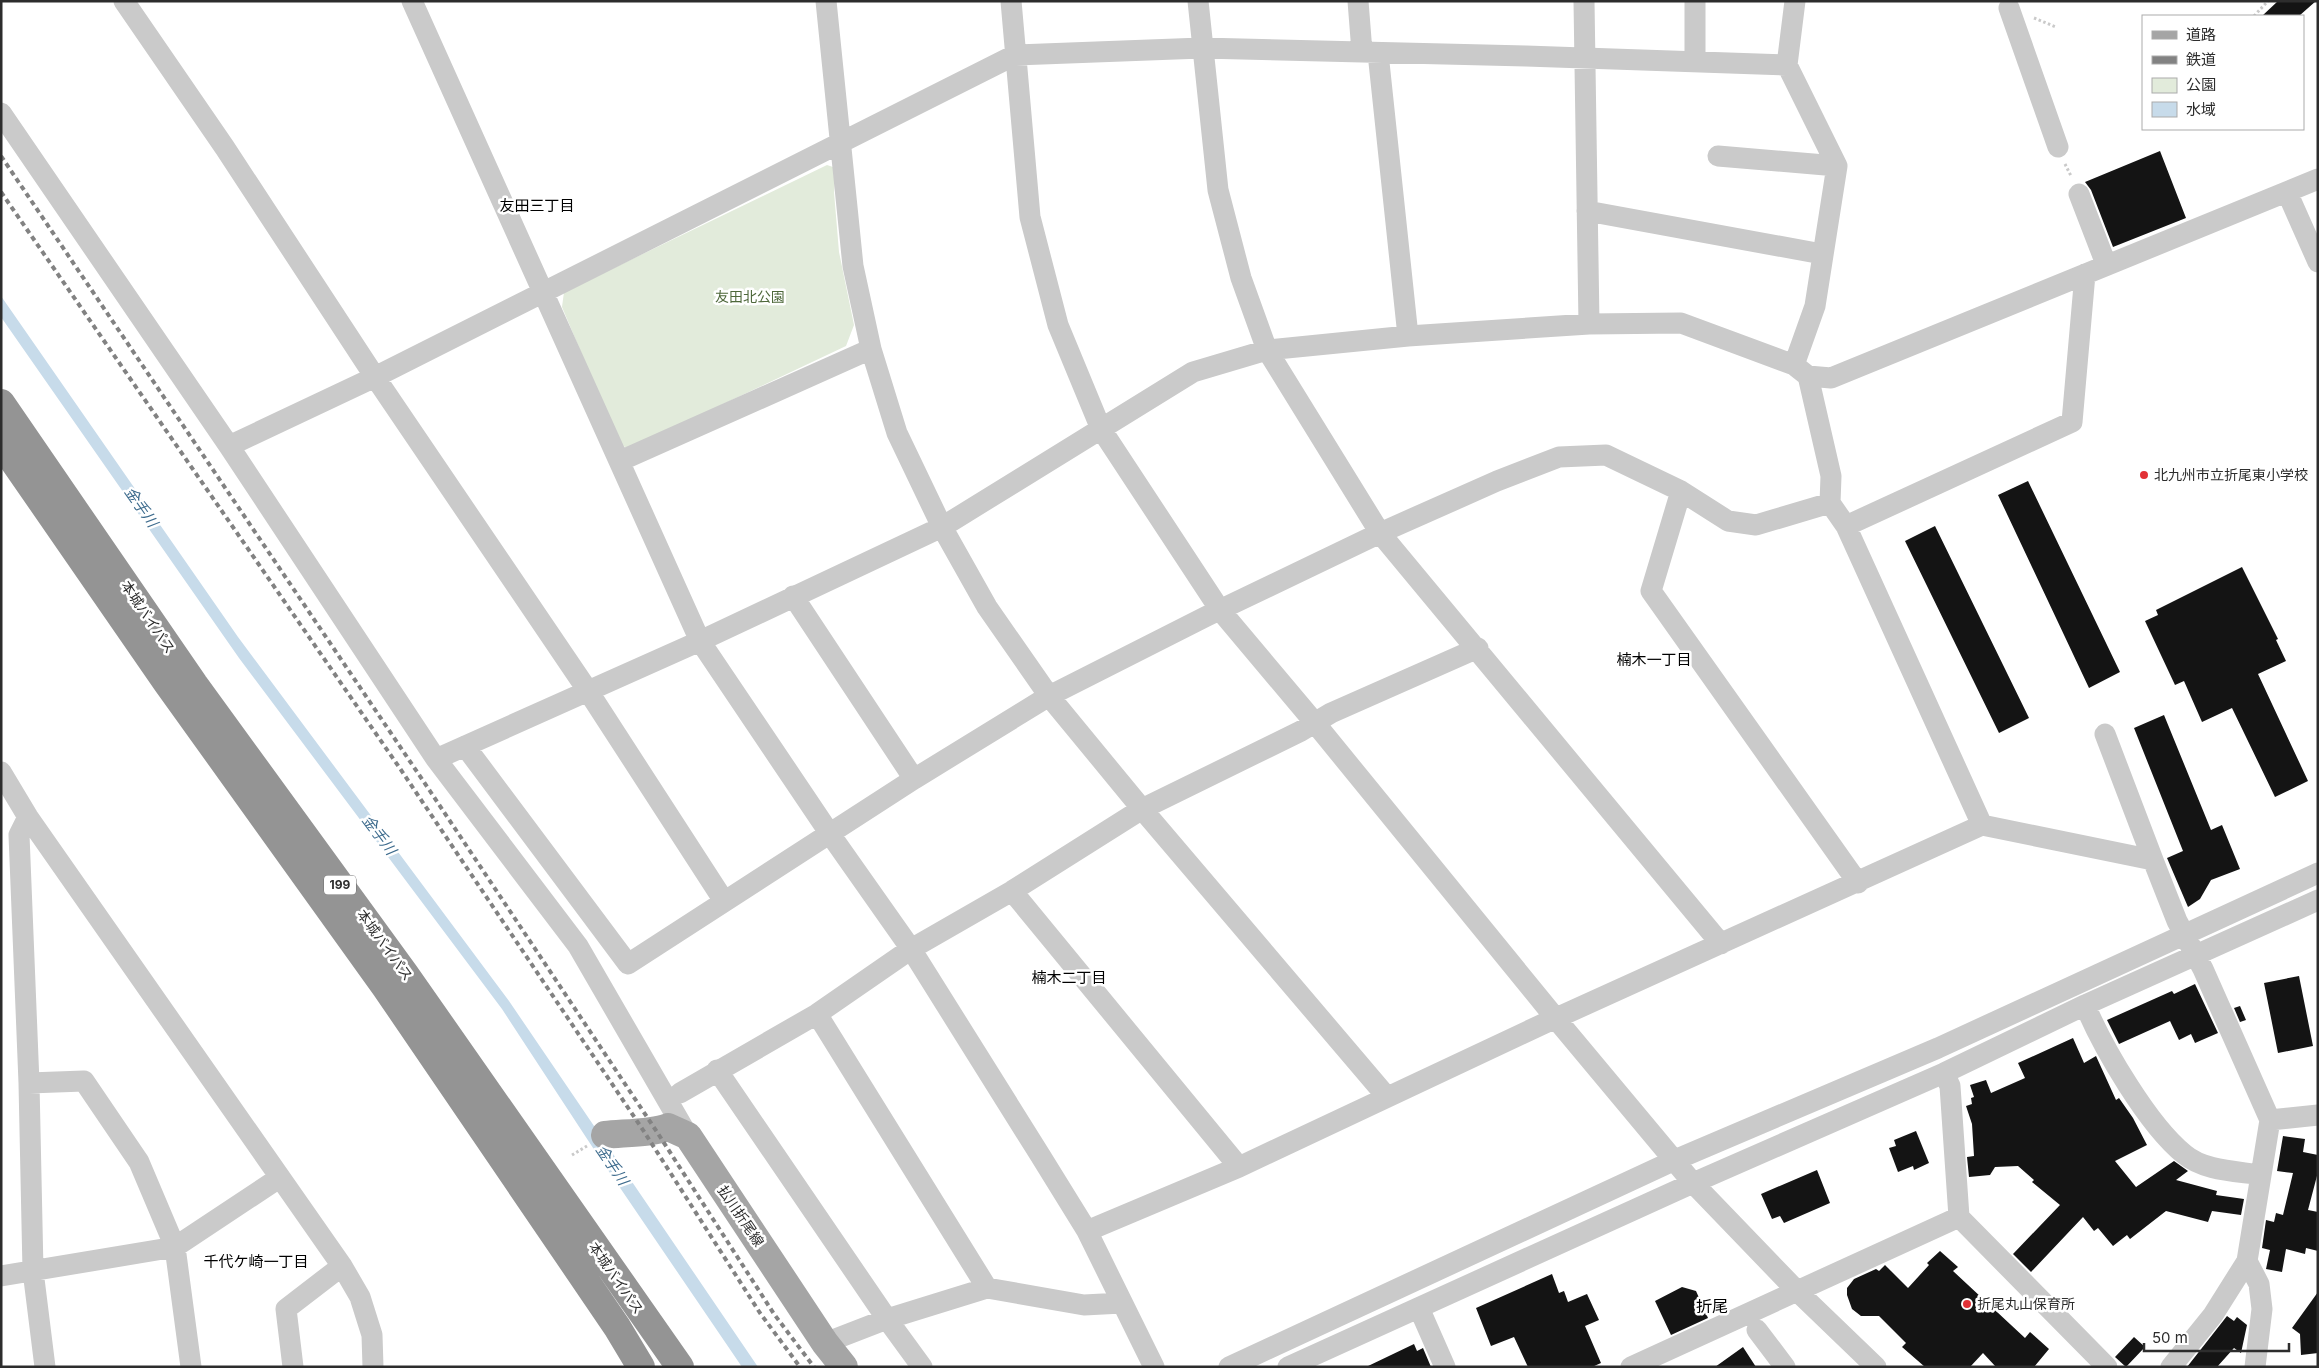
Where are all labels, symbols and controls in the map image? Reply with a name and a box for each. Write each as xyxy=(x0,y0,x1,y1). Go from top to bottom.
legend xyxy=(2142,15,2304,130)
text: 道路 xyxy=(2186,25,2216,44)
text: 鉄道 xyxy=(2186,50,2216,69)
text: 公園 xyxy=(2186,75,2216,94)
text: 水域 xyxy=(2186,100,2216,119)
district label: 友田三丁目 xyxy=(499,196,575,215)
park label: 友田北公園 xyxy=(715,288,785,305)
place label: 北九州市立折尾東小学校 xyxy=(2154,466,2308,483)
marker: 北九州市立折尾東小学校 xyxy=(2138,469,2150,481)
water label: 金手川 xyxy=(121,483,163,532)
street label: 本城バイパス xyxy=(118,577,179,656)
district label: 楠木一丁目 xyxy=(1616,650,1692,669)
water label: 金手川 xyxy=(358,811,402,860)
road number: 199 xyxy=(324,876,356,894)
street label: 本城バイパス xyxy=(354,906,417,984)
district label: 楠木二丁目 xyxy=(1031,968,1107,987)
water label: 金手川 xyxy=(592,1141,634,1190)
street label: 払川折尾線 xyxy=(715,1182,768,1249)
street label: 本城バイパス xyxy=(585,1239,647,1317)
district label: 千代ケ崎一丁目 xyxy=(203,1252,309,1271)
place label: 折尾丸山保育所 xyxy=(1977,1295,2075,1312)
district label: 折尾 xyxy=(1696,1296,1728,1316)
marker: 折尾丸山保育所 xyxy=(1961,1298,1973,1310)
scale bar xyxy=(2144,1320,2289,1352)
text: 50 m xyxy=(2152,1328,2188,1347)

